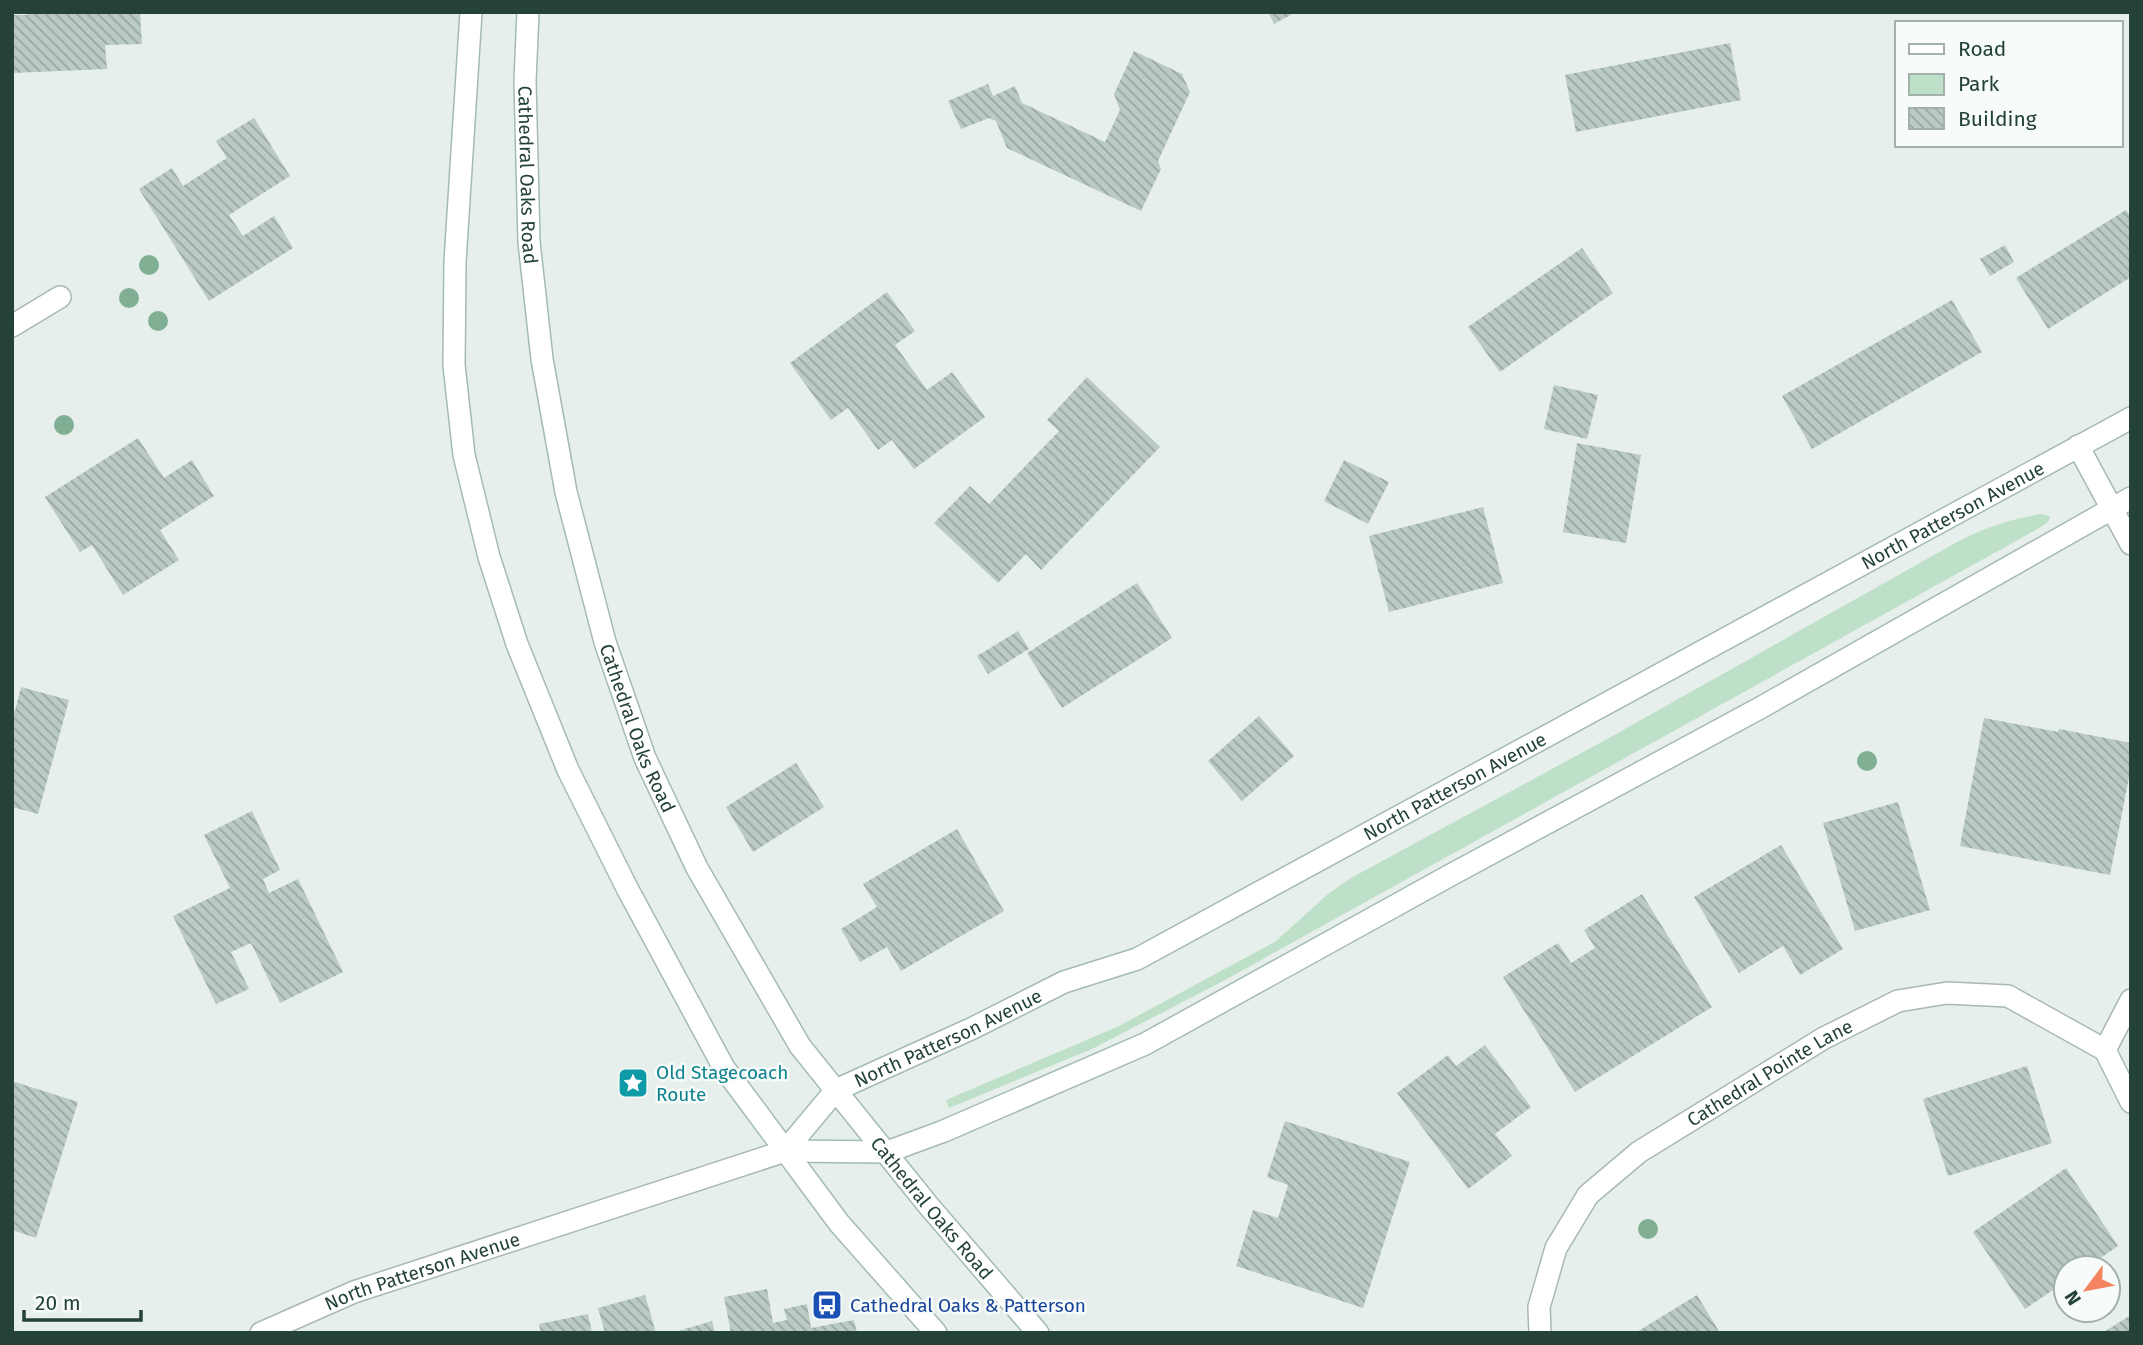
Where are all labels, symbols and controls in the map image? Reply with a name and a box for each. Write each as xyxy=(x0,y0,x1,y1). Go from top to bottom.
legend xyxy=(1895,21,2122,147)
text: Road xyxy=(1958,36,2006,62)
text: Park xyxy=(1958,71,2000,97)
street label: Cathedral Oaks Road xyxy=(514,85,543,265)
text: Building xyxy=(1958,106,2037,132)
street label: North Patterson Avenue xyxy=(1857,456,2048,574)
street label: Cathedral Oaks Road xyxy=(595,641,680,816)
street label: North Patterson Avenue xyxy=(1359,727,1550,845)
street label: North Patterson Avenue xyxy=(850,984,1046,1092)
street label: Cathedral Pointe Lane xyxy=(1683,1014,1856,1131)
place label: Old Stagecoach Route xyxy=(656,1061,788,1106)
place icon: Old Stagecoach Route xyxy=(616,1066,650,1100)
street label: Cathedral Oaks Road xyxy=(866,1132,998,1284)
street label: North Patterson Avenue xyxy=(321,1227,523,1315)
north arrow xyxy=(2052,1254,2122,1324)
scale bar xyxy=(24,1278,142,1322)
text: N xyxy=(2060,1286,2086,1309)
bus stop icon: Cathedral Oaks & Patterson xyxy=(810,1288,844,1322)
text: 20 m xyxy=(35,1290,81,1316)
place label: Cathedral Oaks & Patterson xyxy=(850,1294,1086,1317)

